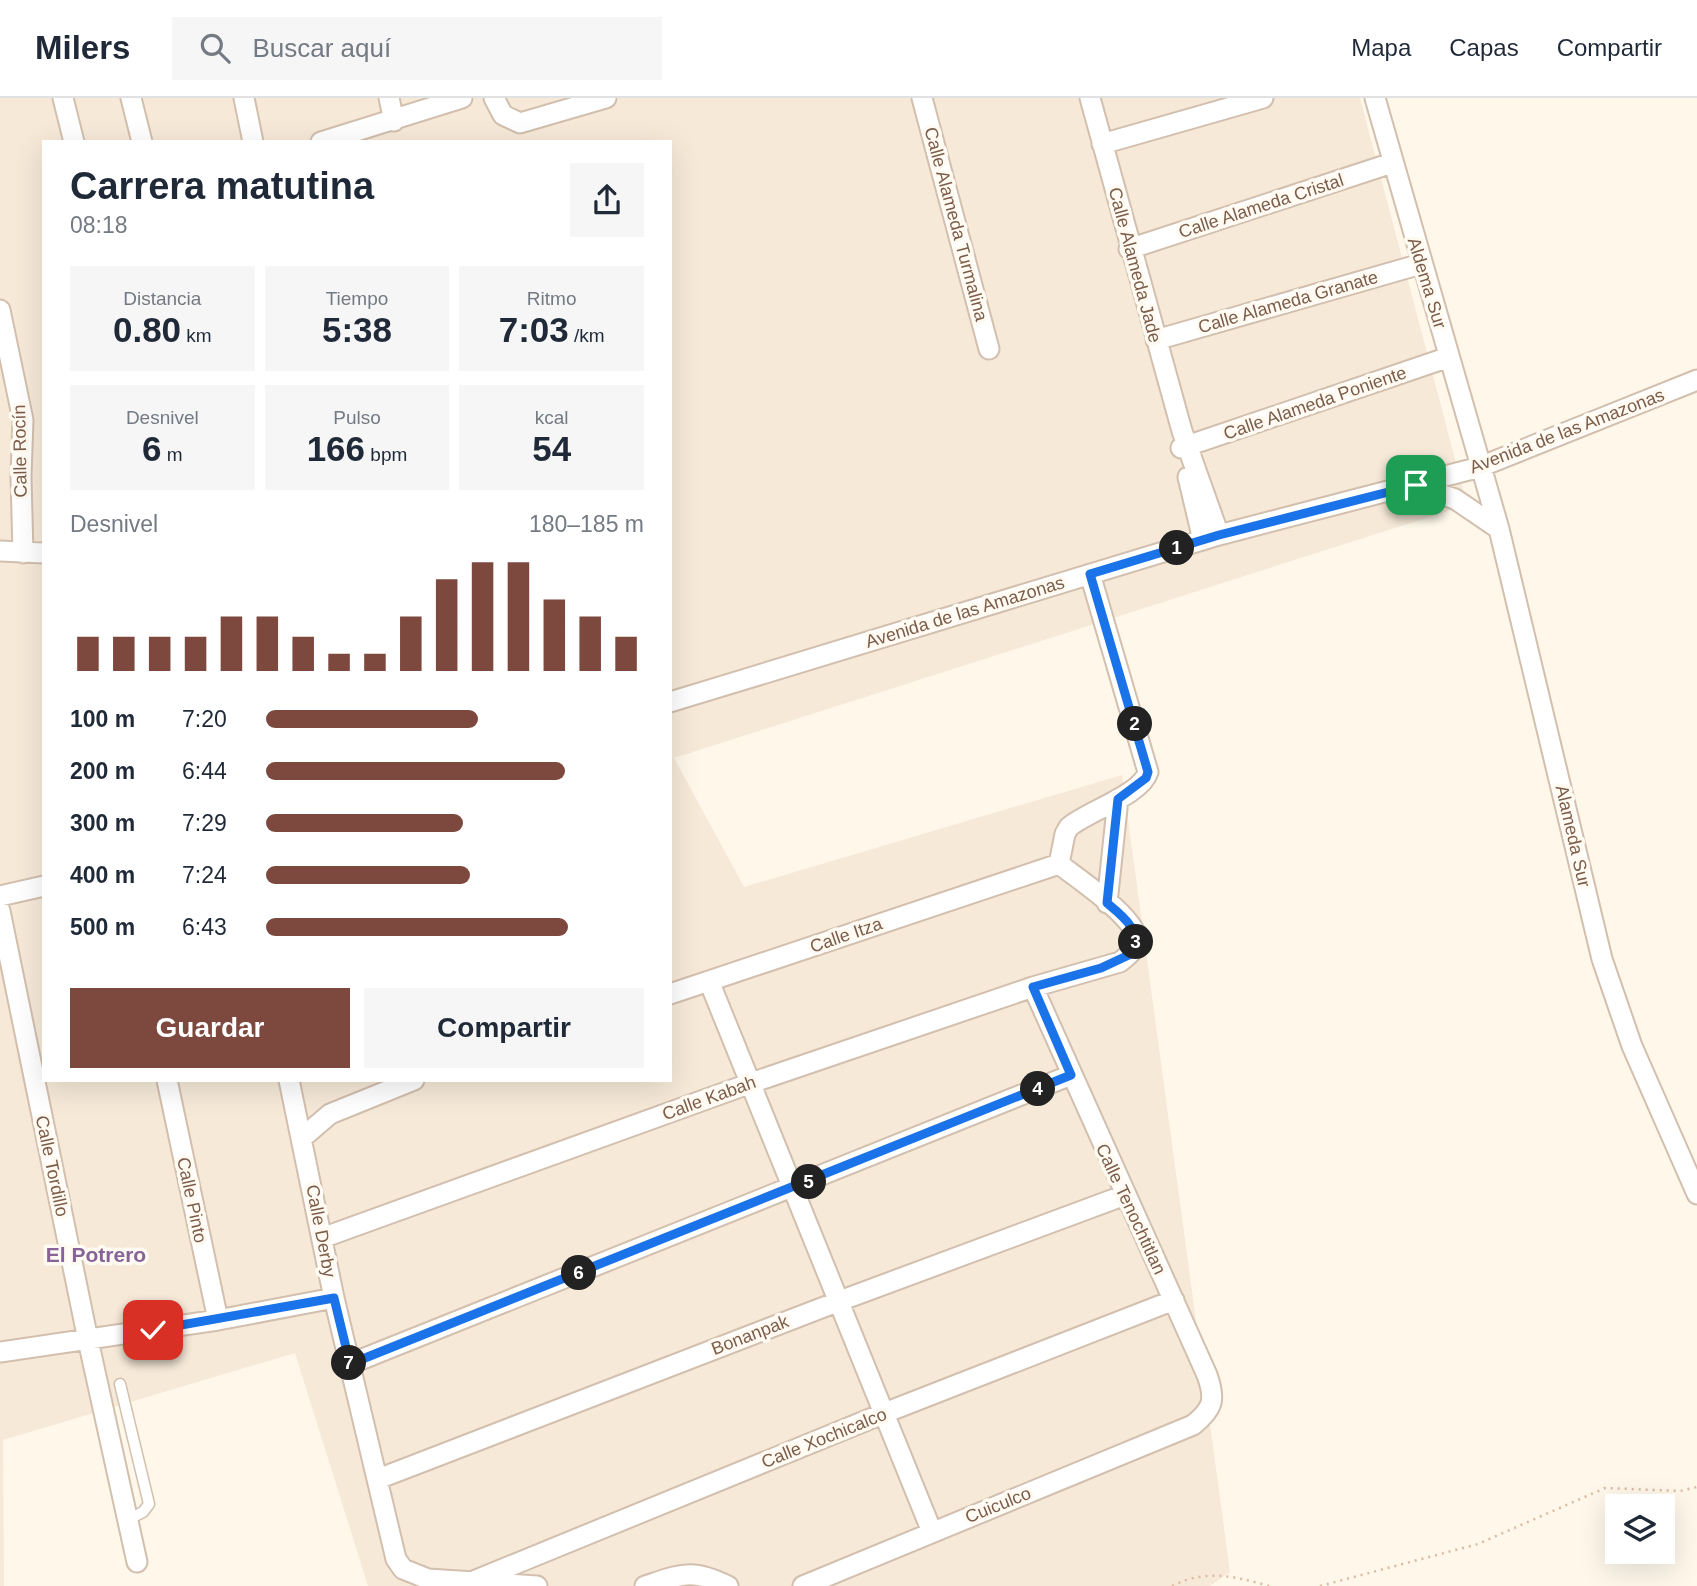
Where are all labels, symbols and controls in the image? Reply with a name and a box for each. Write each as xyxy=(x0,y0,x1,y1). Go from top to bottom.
search box xyxy=(172,17,662,80)
text: Milers xyxy=(35,29,130,66)
icon: search xyxy=(196,29,234,67)
text: Buscar aquí xyxy=(252,33,391,63)
text: Mapa xyxy=(1351,34,1411,61)
text: Capas xyxy=(1449,34,1519,61)
text: Compartir xyxy=(1557,34,1662,61)
street label: Calle Alameda Turmalina xyxy=(920,125,992,324)
button: share xyxy=(570,163,644,237)
text: Carrera matutina xyxy=(70,165,374,207)
street label: Calle Alameda Cristal xyxy=(1176,170,1346,242)
street label: Calle Alameda Jade xyxy=(1105,185,1165,345)
text: 08:18 xyxy=(70,212,128,238)
street label: Aldema Sur xyxy=(1404,235,1450,331)
street label: Calle Alameda Granate xyxy=(1196,267,1380,337)
text: Distancia xyxy=(123,288,201,309)
text: Tiempo xyxy=(326,288,388,309)
text: Ritmo xyxy=(527,288,576,309)
text: 0.80 xyxy=(113,310,181,349)
text: 5:38 xyxy=(322,310,392,349)
text: 7:03 xyxy=(499,310,569,349)
text: km xyxy=(181,325,212,346)
text: /km xyxy=(569,325,605,346)
street label: Calle Alameda Poniente xyxy=(1221,362,1409,444)
street label: Avenida de las Amazonas xyxy=(1467,385,1667,477)
street label: Calle Rocín xyxy=(9,404,31,498)
text: Desnivel xyxy=(126,407,199,428)
text: Pulso xyxy=(333,407,381,428)
text: kcal xyxy=(535,407,569,428)
text: 6 xyxy=(142,429,162,468)
text: 166 xyxy=(307,429,365,468)
text: 54 xyxy=(532,429,571,468)
text: m xyxy=(162,444,183,465)
text: bpm xyxy=(365,444,407,465)
pin xyxy=(1386,455,1446,515)
icon: arrive xyxy=(1397,466,1435,504)
text: Desnivel xyxy=(70,511,158,537)
text: 180–185 m xyxy=(529,511,644,537)
pin: 1 xyxy=(1160,531,1194,566)
text: 1 xyxy=(1171,537,1182,558)
street label: Avenida de las Amazonas xyxy=(863,572,1067,652)
text: 100 m xyxy=(70,706,135,732)
text: 7:20 xyxy=(182,706,227,732)
pin: 2 xyxy=(1118,706,1152,742)
text: 2 xyxy=(1129,713,1140,734)
text: 200 m xyxy=(70,758,135,784)
text: 6:44 xyxy=(182,758,227,784)
street label: Alameda Sur xyxy=(1552,783,1594,889)
text: 300 m xyxy=(70,810,135,836)
text: 7:29 xyxy=(182,810,227,836)
text: 400 m xyxy=(70,862,135,888)
text: 7:24 xyxy=(182,862,227,888)
street label: Calle Itza xyxy=(807,913,886,957)
text: 500 m xyxy=(70,914,135,940)
text: 6:43 xyxy=(182,914,227,940)
pin: 3 xyxy=(1118,924,1154,960)
text: 3 xyxy=(1130,931,1141,952)
button: Guardar xyxy=(70,988,350,1068)
button: Compartir xyxy=(364,988,644,1068)
street label: Calle Kabah xyxy=(659,1072,759,1124)
pin: 4 xyxy=(1020,1072,1056,1107)
text: 4 xyxy=(1032,1078,1043,1099)
street label: Calle Tordillo xyxy=(32,1114,72,1218)
street label: Calle Tenochtitlan xyxy=(1092,1141,1170,1277)
street label: Calle Pinto xyxy=(173,1155,211,1245)
pin: 5 xyxy=(792,1164,826,1200)
text: 5 xyxy=(803,1171,814,1192)
street label: Calle Derby xyxy=(302,1183,340,1279)
district label: El Potrero xyxy=(46,1243,146,1266)
pin: 6 xyxy=(562,1256,596,1290)
text: 6 xyxy=(573,1262,584,1283)
pin xyxy=(123,1300,183,1360)
icon: check xyxy=(134,1311,172,1349)
street label: Bonanpak xyxy=(709,1311,792,1359)
pin: 7 xyxy=(332,1346,366,1380)
text: 7 xyxy=(343,1352,354,1373)
street label: Calle Xochicalco xyxy=(759,1404,889,1472)
street label: Cuiculco xyxy=(962,1483,1034,1527)
map controls xyxy=(1605,1494,1675,1564)
button: layers xyxy=(1605,1494,1675,1564)

